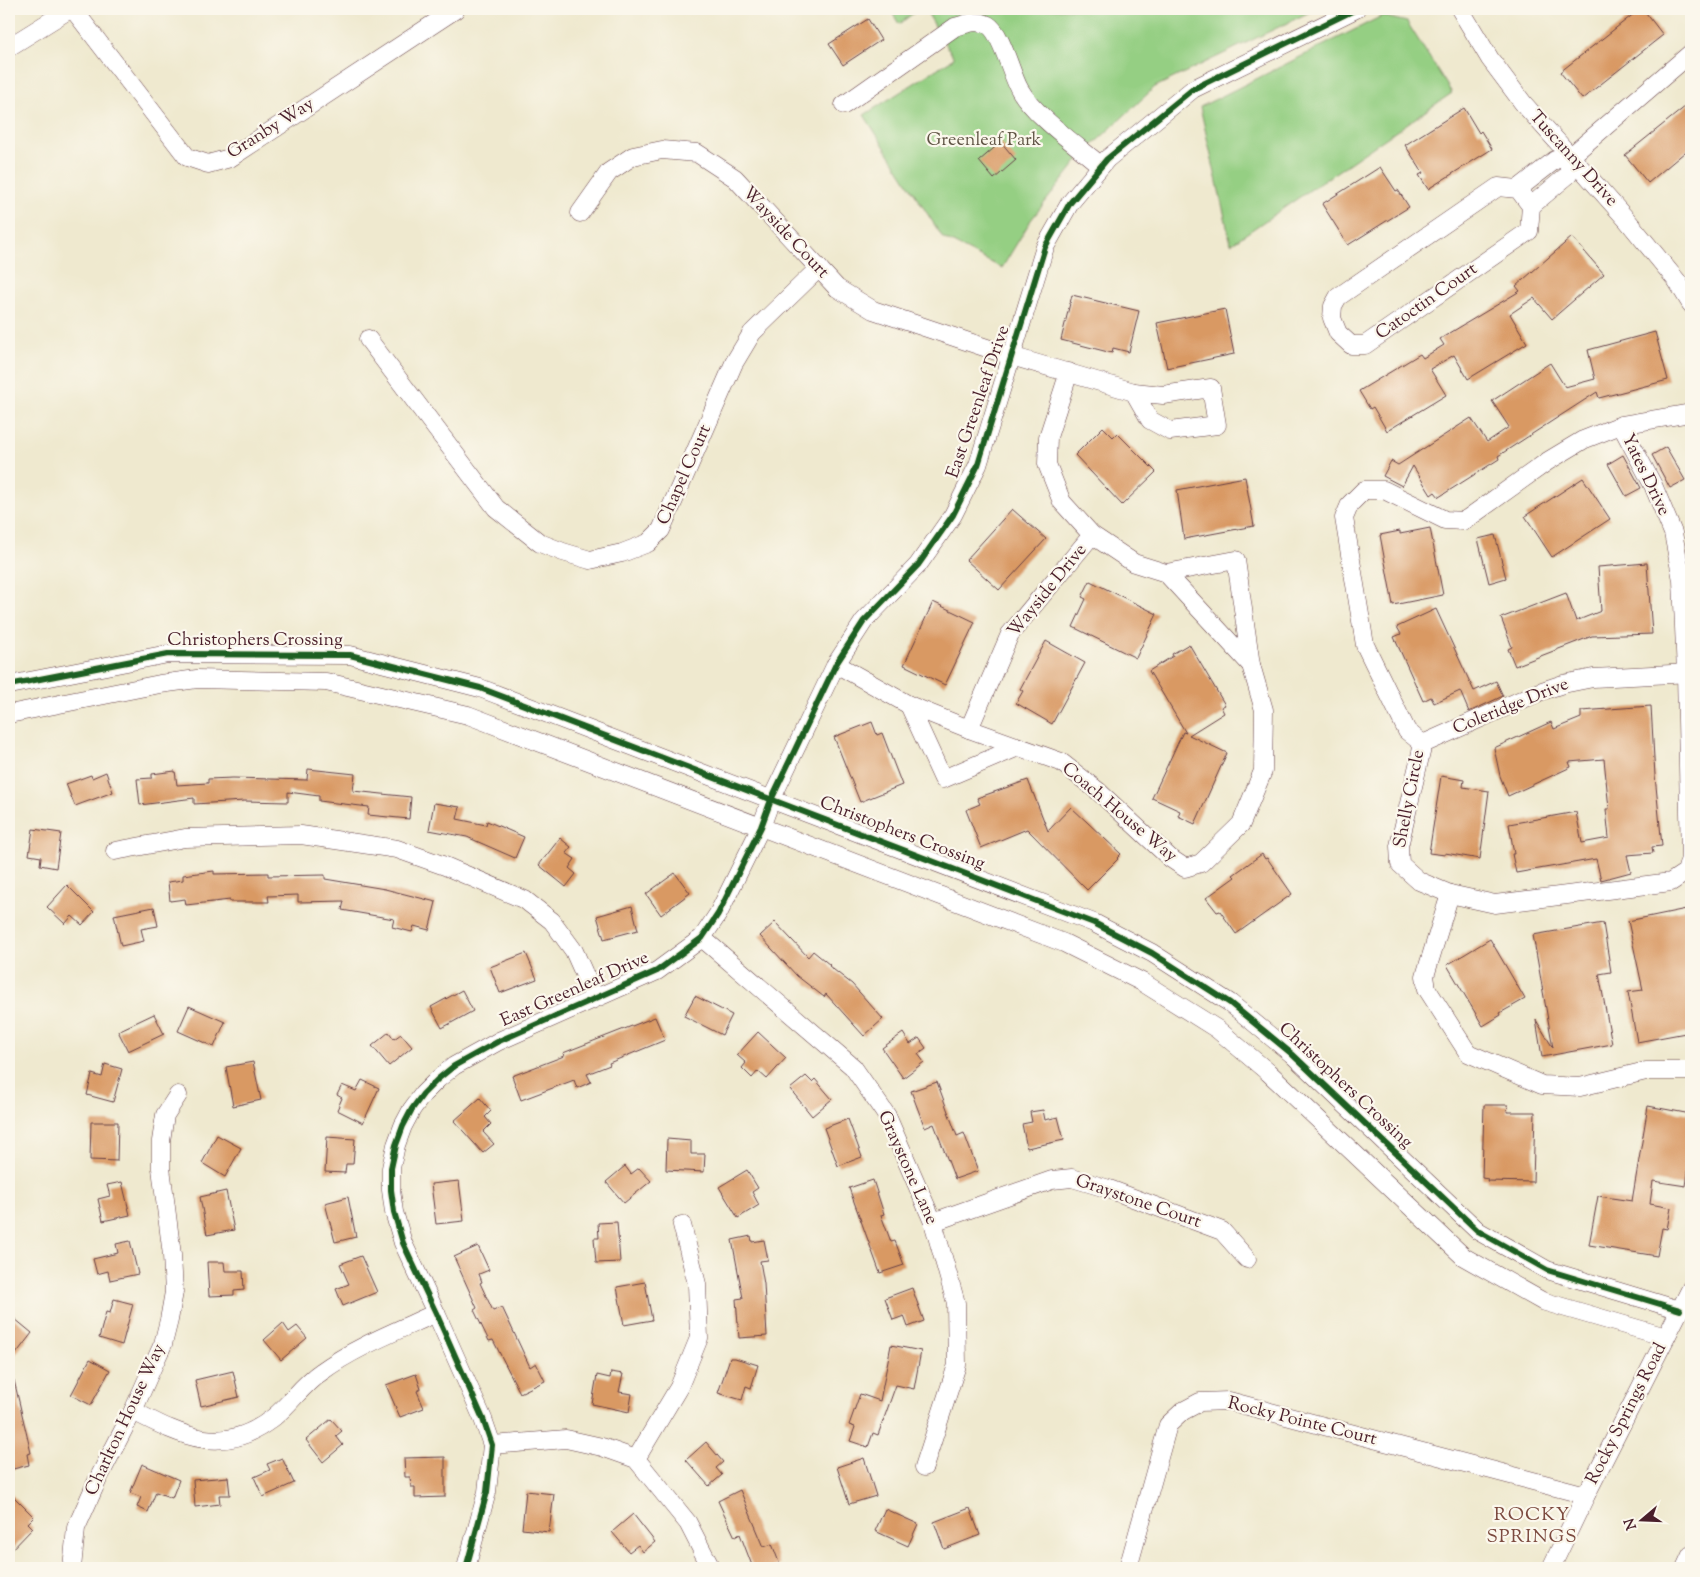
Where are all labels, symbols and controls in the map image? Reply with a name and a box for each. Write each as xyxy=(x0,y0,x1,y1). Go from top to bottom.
street label: Granby Way xyxy=(222,92,320,166)
street label: Tuscanny Drive xyxy=(1523,105,1623,213)
park label: Greenleaf Park xyxy=(927,128,1042,154)
street label: Wayside Court xyxy=(735,181,835,285)
street label: Catoctin Court xyxy=(1371,257,1483,347)
street label: East Greenleaf Drive xyxy=(941,322,1017,482)
street label: Chapel Court xyxy=(651,421,719,529)
street label: Yates Drive xyxy=(1614,430,1676,520)
street label: Wayside Drive xyxy=(1002,539,1094,643)
street label: Christophers Crossing xyxy=(167,628,343,654)
street label: Coleridge Drive xyxy=(1449,672,1573,742)
street label: Shelly Circle xyxy=(1388,748,1432,850)
street label: Coach House Way xyxy=(1055,757,1183,869)
street label: Christophers Crossing xyxy=(815,790,989,878)
street label: East Greenleaf Drive xyxy=(497,946,653,1034)
street label: Christophers Crossing xyxy=(1272,1017,1418,1155)
street label: Graystone Lane xyxy=(870,1107,944,1229)
street label: Graystone Court xyxy=(1072,1168,1204,1236)
street label: Rocky Springs Road xyxy=(1580,1339,1674,1489)
street label: Charlton House Way xyxy=(79,1340,173,1500)
street label: Rocky Pointe Court xyxy=(1225,1391,1379,1453)
north arrow xyxy=(1618,1494,1668,1544)
district label: ROCKY SPRINGS xyxy=(1487,1502,1577,1551)
text: N xyxy=(1620,1515,1643,1532)

